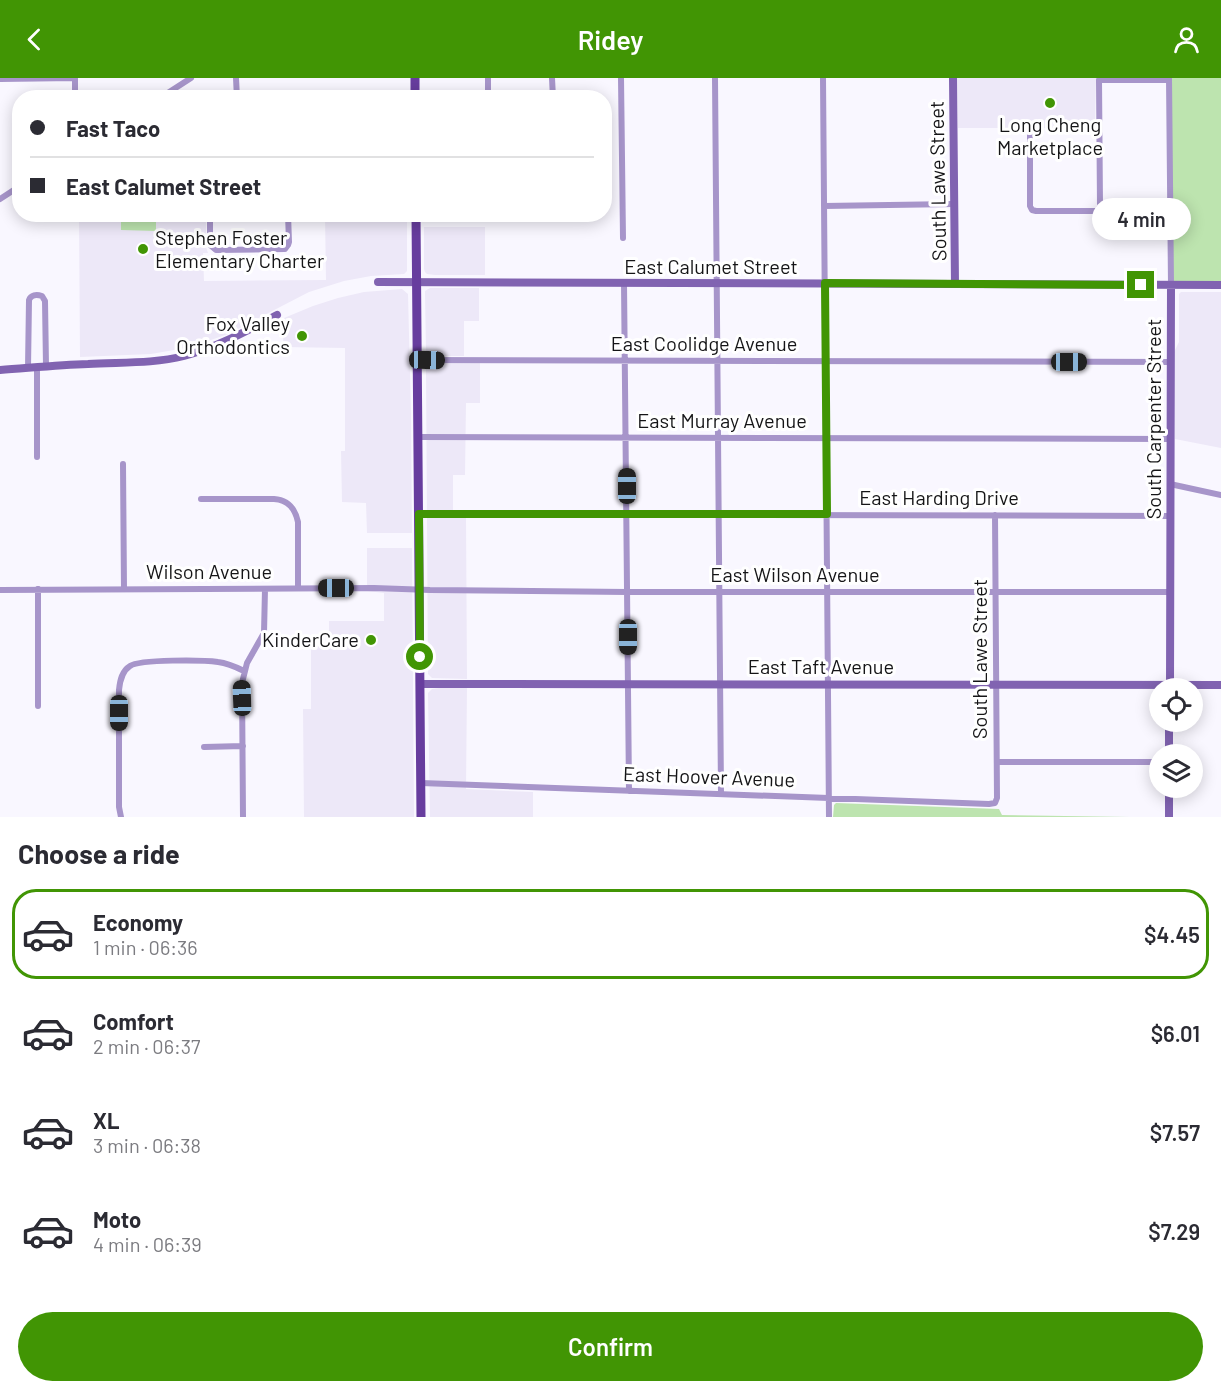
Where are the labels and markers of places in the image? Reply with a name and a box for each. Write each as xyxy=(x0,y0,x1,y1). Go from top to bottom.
marker: Long Cheng Marketplace xyxy=(1043,96,1057,110)
place label: Long Cheng Marketplace xyxy=(997,112,1103,159)
place label: Stephen Foster Elementary Charter xyxy=(155,225,324,272)
marker: Stephen Foster Elementary Charter xyxy=(136,242,150,256)
place label: Fox Valley Orthodontics xyxy=(176,311,290,358)
marker: Fox Valley Orthodontics xyxy=(295,329,309,343)
place label: KinderCare xyxy=(262,627,359,651)
marker: KinderCare xyxy=(364,633,378,647)

